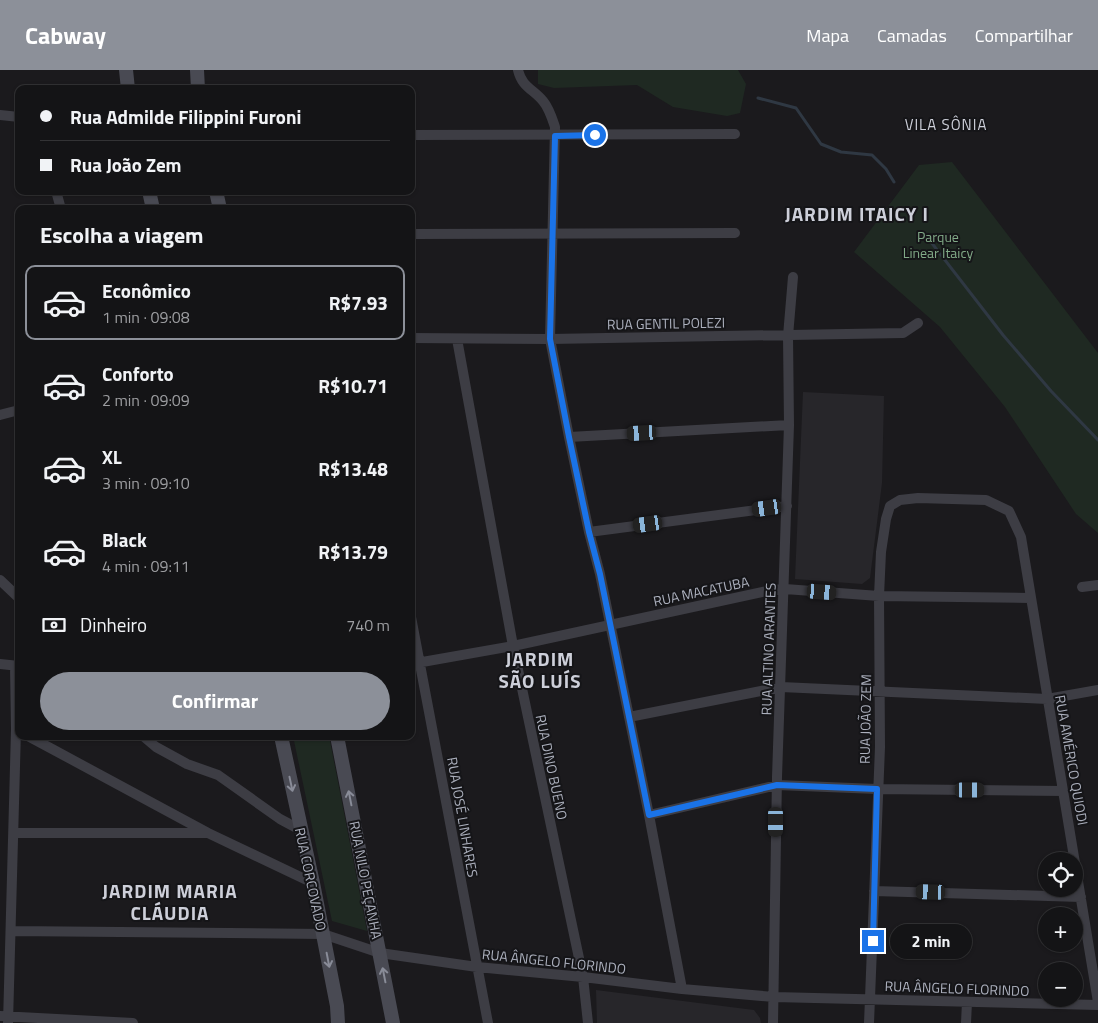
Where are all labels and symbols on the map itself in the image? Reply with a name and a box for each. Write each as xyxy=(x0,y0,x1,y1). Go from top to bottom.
district label: VILA SÔNIA xyxy=(905,113,987,136)
route start xyxy=(584,124,606,146)
district label: JARDIM ITAICY I xyxy=(785,199,929,228)
park label: Parque Linear Itaicy xyxy=(903,226,974,263)
street label: RUA GENTIL POLEZI xyxy=(607,311,725,335)
car xyxy=(626,425,657,441)
car xyxy=(751,498,782,518)
car xyxy=(632,514,663,534)
street label: RUA MACATUBA xyxy=(651,570,751,611)
street label: RUA ALTINO ARANTES xyxy=(755,582,781,716)
car xyxy=(806,583,837,601)
district label: JARDIM SÃO LUÍS xyxy=(498,644,582,695)
street label: RUA JOÃO ZEM xyxy=(854,674,876,764)
street label: RUA AMÉRICO QUIODI xyxy=(1050,693,1094,827)
street label: RUA DINO BUENO xyxy=(531,712,573,822)
street label: RUA JOSÉ LINHARES xyxy=(442,755,484,879)
one-way arrow xyxy=(287,775,296,791)
car xyxy=(955,783,985,798)
one-way arrow xyxy=(344,791,354,807)
car xyxy=(768,807,783,837)
street label: RUA NILO PEÇANHA xyxy=(344,819,388,941)
street label: RUA CORCOVADO xyxy=(290,825,332,933)
district label: JARDIM MARIA CLÁUDIA xyxy=(102,876,238,927)
car xyxy=(915,884,946,900)
callout: 2 min xyxy=(890,924,973,958)
route end xyxy=(862,930,884,952)
street label: RUA ÂNGELO FLORINDO xyxy=(481,943,627,979)
one-way arrow xyxy=(324,952,333,968)
one-way arrow xyxy=(379,968,389,984)
street label: RUA ÂNGELO FLORINDO xyxy=(884,975,1030,1001)

